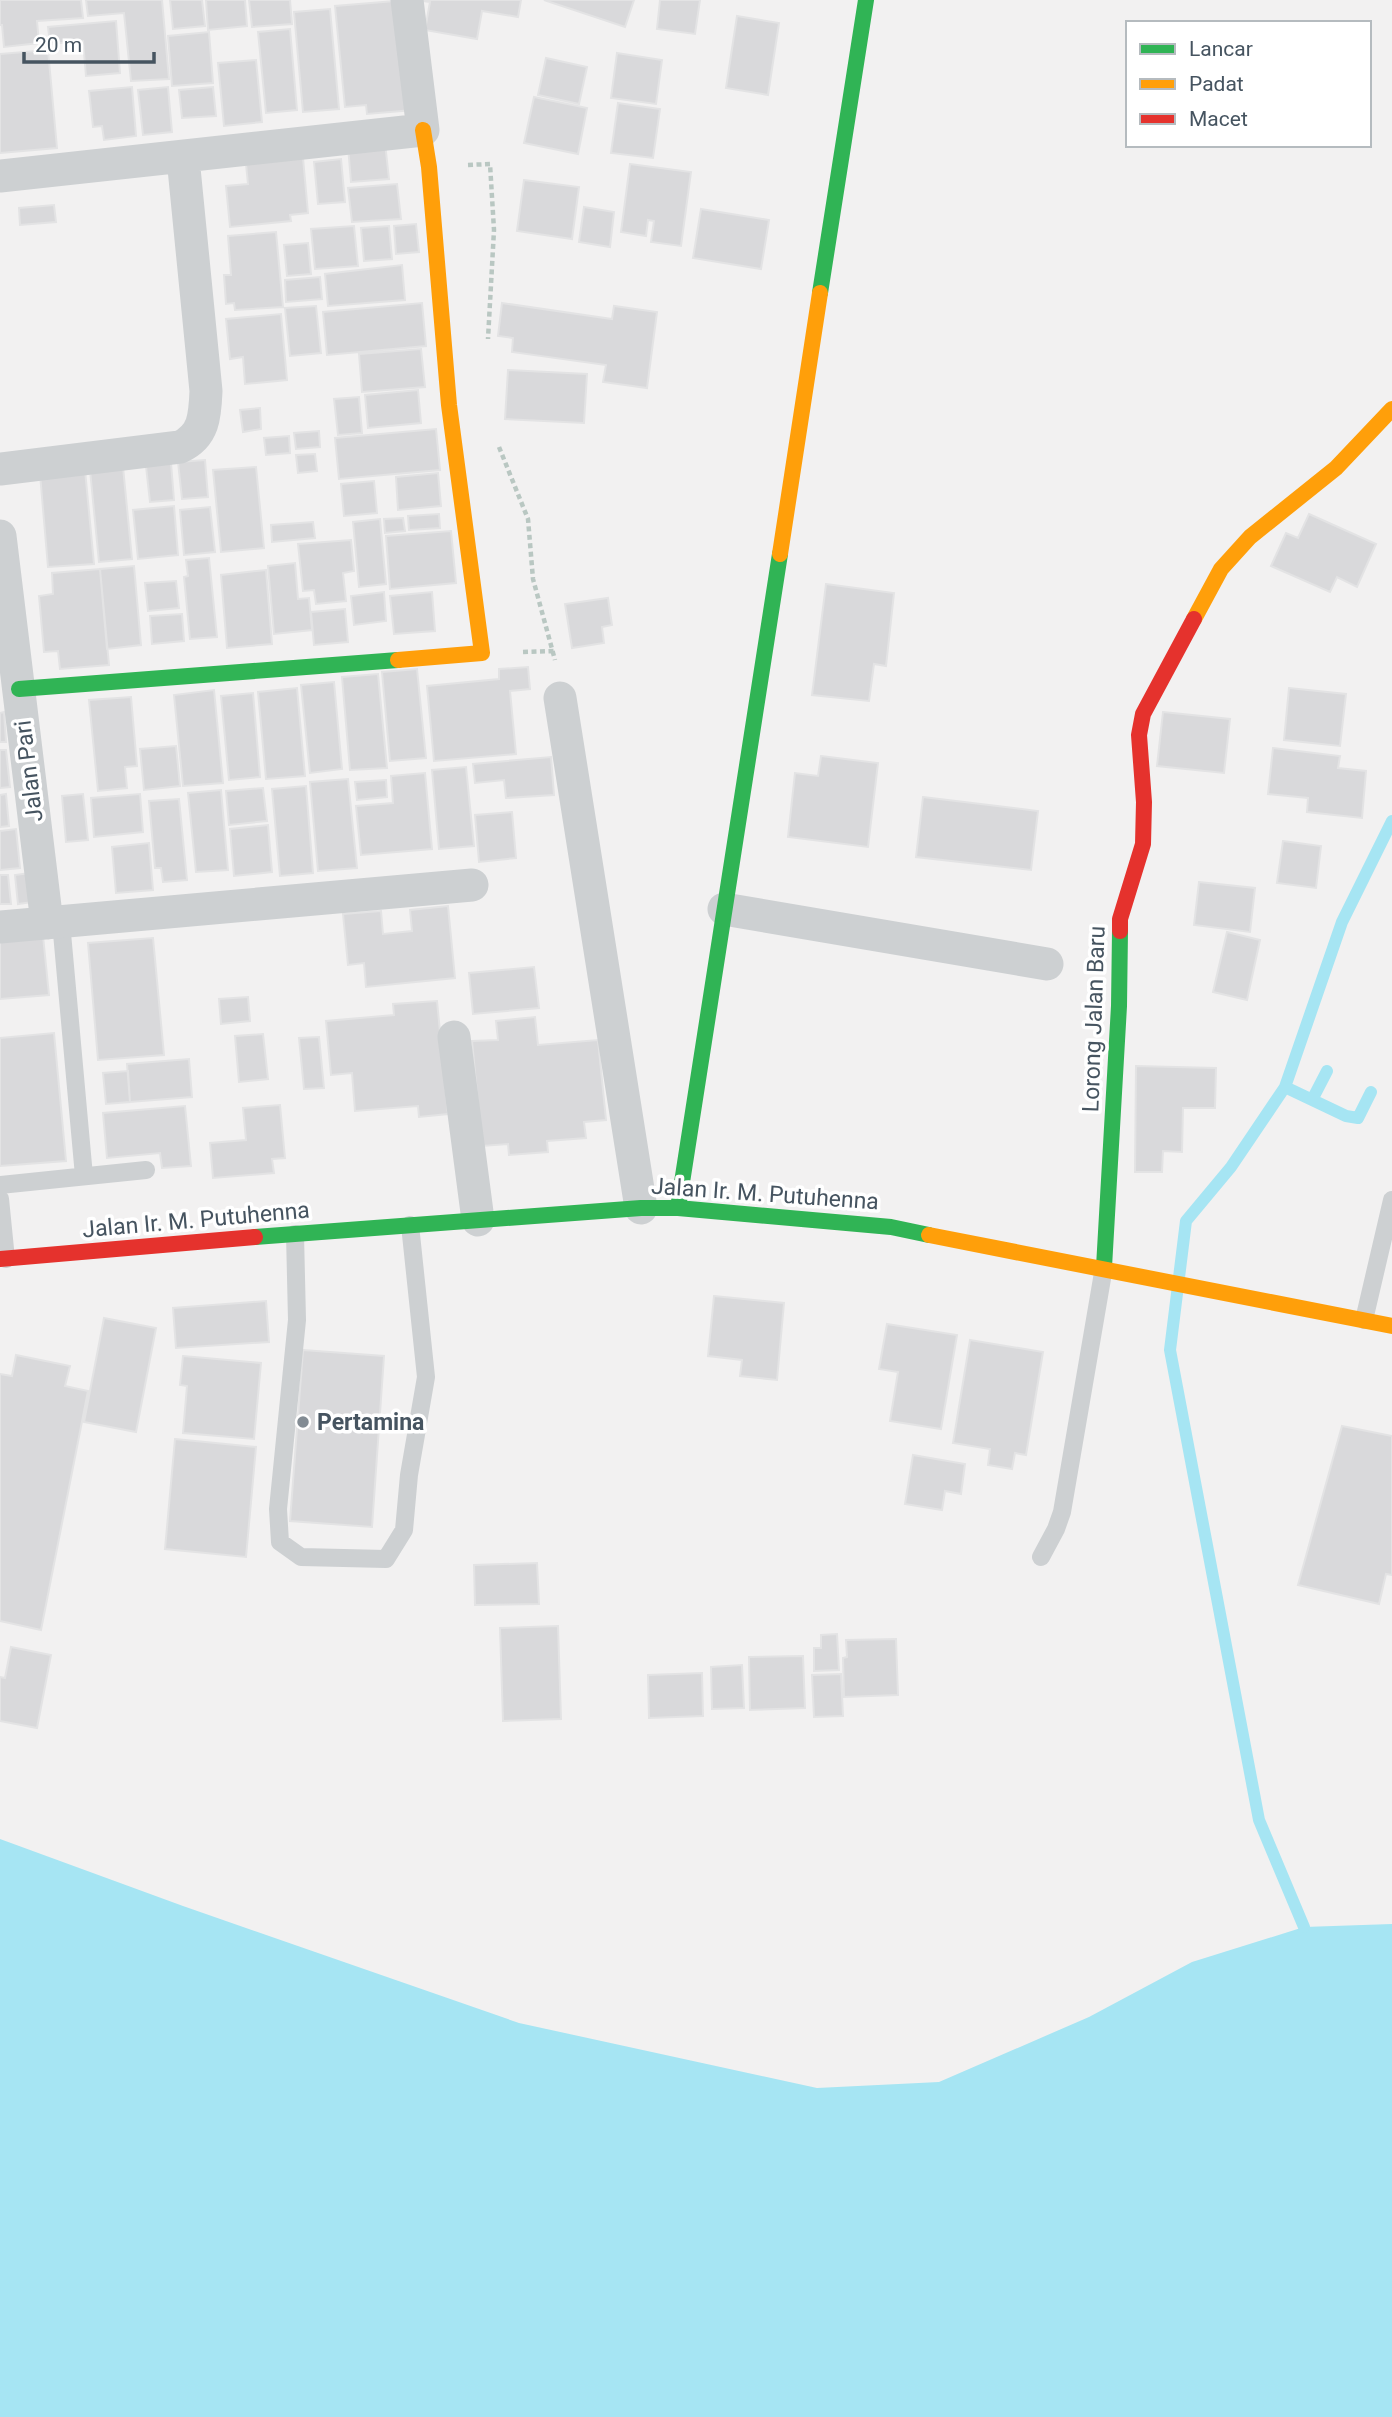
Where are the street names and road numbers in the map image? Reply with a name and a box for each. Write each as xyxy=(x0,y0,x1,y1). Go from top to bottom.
street label: Jalan Pari xyxy=(9,719,49,823)
street label: Lorong Jalan Baru xyxy=(1077,925,1111,1113)
street label: Jalan Ir. M. Putuhenna xyxy=(650,1173,880,1215)
street label: Jalan Ir. M. Putuhenna xyxy=(81,1197,311,1243)

